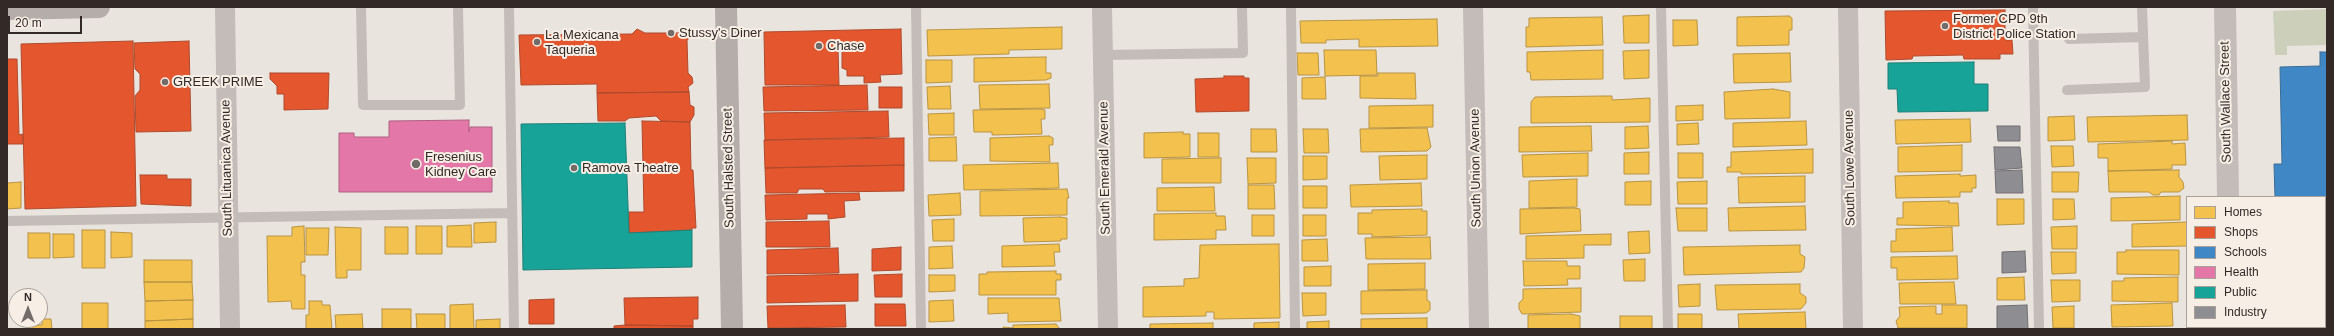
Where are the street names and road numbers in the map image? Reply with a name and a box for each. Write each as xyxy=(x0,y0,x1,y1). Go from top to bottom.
street label: South Wallace Street xyxy=(2217,41,2235,163)
street label: South Lituanica Avenue xyxy=(218,99,236,237)
street label: South Emerald Avenue xyxy=(1096,101,1114,235)
street label: South Halsted Street xyxy=(720,108,738,228)
street label: South Union Avenue xyxy=(1467,108,1485,228)
street label: South Lowe Avenue xyxy=(1841,110,1859,226)

